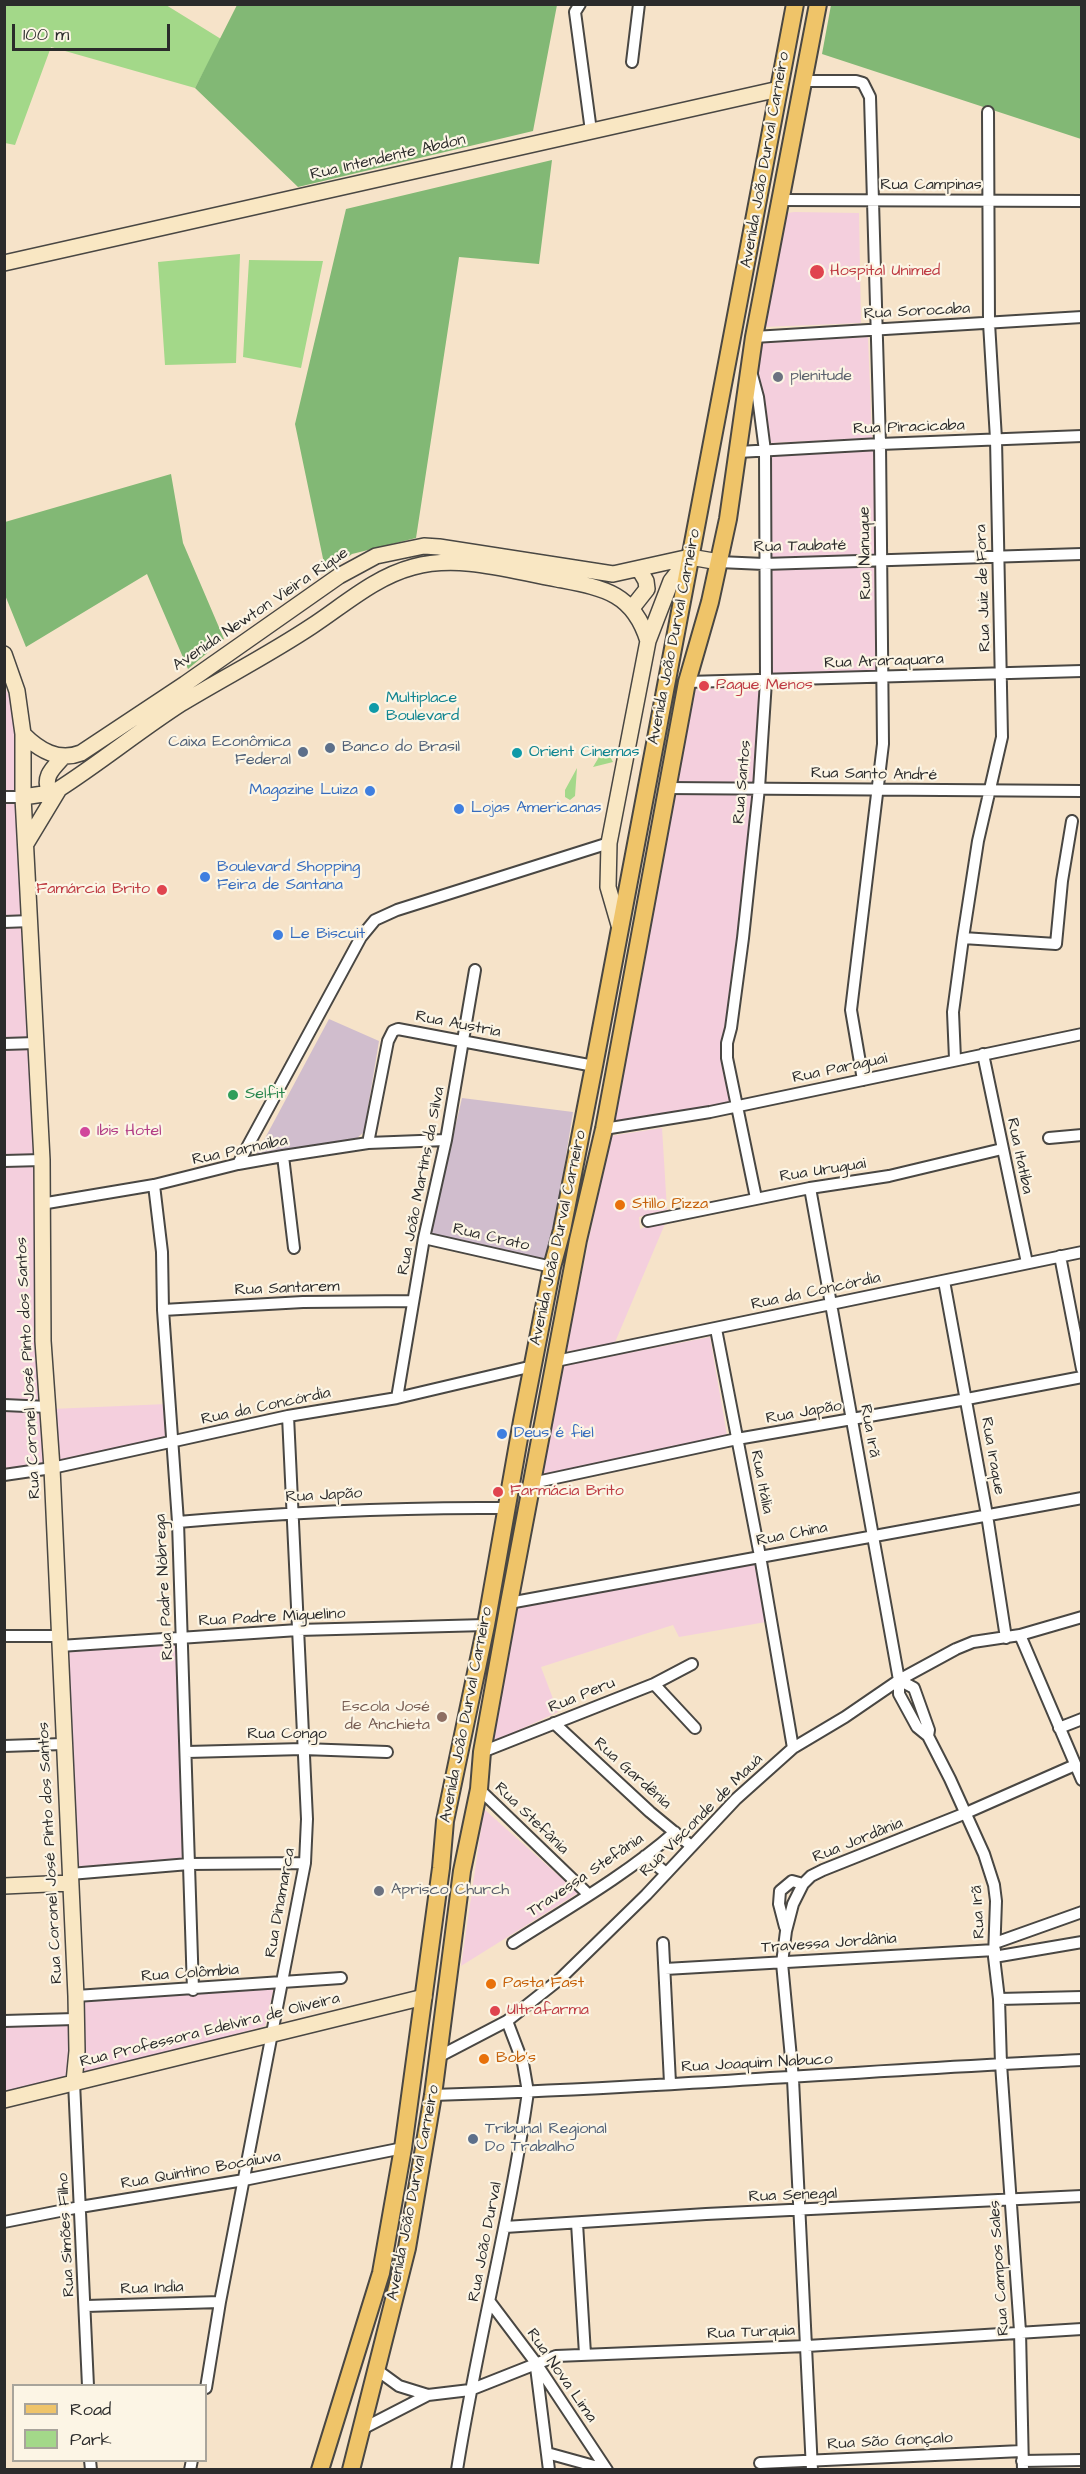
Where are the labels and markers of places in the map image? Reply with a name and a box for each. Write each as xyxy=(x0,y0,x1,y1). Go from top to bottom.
place label: Hospital Unimed xyxy=(830,262,940,282)
marker: Hospital Unimed xyxy=(808,263,826,281)
place label: plenitude xyxy=(790,367,852,387)
marker: plenitude xyxy=(771,370,785,384)
place label: Pague Menos xyxy=(716,676,813,696)
marker: Pague Menos xyxy=(697,679,711,693)
place label: Multiplace Boulevard xyxy=(386,689,459,727)
marker: Multiplace Boulevard xyxy=(367,701,381,715)
place label: Caixa Econômica Federal xyxy=(168,733,291,771)
place label: Banco do Brasil xyxy=(342,738,460,758)
marker: Banco do Brasil xyxy=(323,741,337,755)
place label: Orient Cinemas xyxy=(529,743,640,763)
marker: Caixa Econômica Federal xyxy=(296,745,310,759)
marker: Orient Cinemas xyxy=(510,746,524,760)
place label: Magazine Luiza xyxy=(249,781,358,801)
marker: Magazine Luiza xyxy=(363,784,377,798)
place label: Lojas Americanas xyxy=(471,799,602,819)
marker: Lojas Americanas xyxy=(452,802,466,816)
place label: Boulevard Shopping Feira de Santana xyxy=(217,858,360,896)
marker: Boulevard Shopping Feira de Santana xyxy=(198,870,212,884)
place label: Famárcia Brito xyxy=(36,880,150,900)
marker: Famárcia Brito xyxy=(155,883,169,897)
place label: Le Biscuit xyxy=(290,925,365,945)
marker: Le Biscuit xyxy=(271,928,285,942)
place label: Selfit xyxy=(245,1085,285,1105)
marker: Selfit xyxy=(226,1088,240,1102)
place label: Ibis Hotel xyxy=(97,1122,162,1142)
marker: Ibis Hotel xyxy=(78,1125,92,1139)
place label: Stillo Pizza xyxy=(632,1195,708,1215)
marker: Stillo Pizza xyxy=(613,1198,627,1212)
place label: Deus é fiel xyxy=(514,1424,594,1444)
marker: Deus é fiel xyxy=(495,1427,509,1441)
place label: Farmácia Brito xyxy=(510,1482,624,1502)
marker: Farmácia Brito xyxy=(491,1485,505,1499)
place label: Escola José de Anchieta xyxy=(342,1698,430,1736)
marker: Escola José de Anchieta xyxy=(435,1710,449,1724)
place label: Aprisco Church xyxy=(391,1881,509,1901)
marker: Aprisco Church xyxy=(372,1884,386,1898)
place label: Pasta Fast xyxy=(503,1974,584,1994)
marker: Pasta Fast xyxy=(484,1977,498,1991)
place label: Ultrafarma xyxy=(507,2001,589,2021)
marker: Ultrafarma xyxy=(488,2004,502,2018)
place label: Bob's xyxy=(496,2049,536,2069)
marker: Bob's xyxy=(477,2052,491,2066)
place label: Tribunal Regional Do Trabalho xyxy=(485,2120,607,2158)
marker: Tribunal Regional Do Trabalho xyxy=(466,2132,480,2146)

